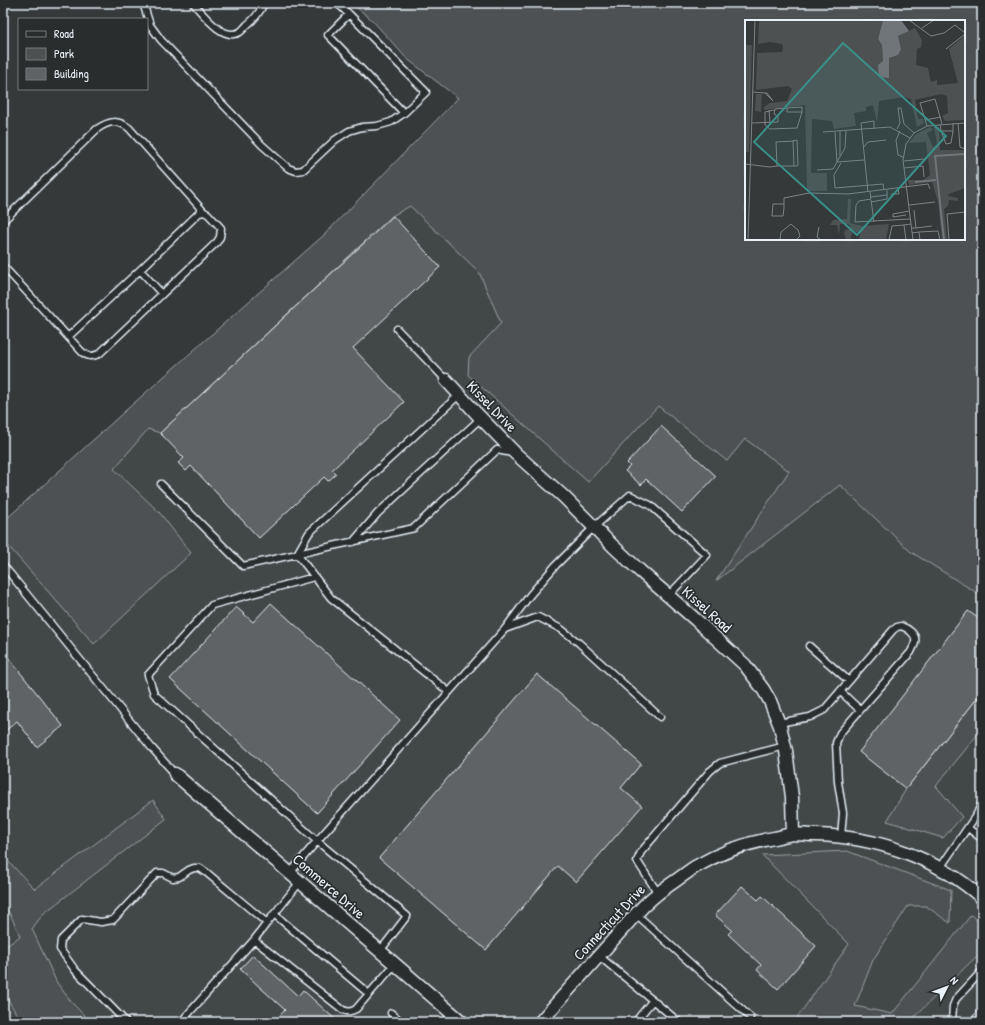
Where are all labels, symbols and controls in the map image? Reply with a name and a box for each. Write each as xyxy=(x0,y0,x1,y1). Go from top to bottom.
legend xyxy=(18,18,148,90)
inset map xyxy=(745,20,965,240)
text: Road xyxy=(54,25,74,42)
text: Park xyxy=(54,45,74,62)
text: Building xyxy=(54,65,89,82)
street label: Kissel Drive xyxy=(462,376,522,436)
street label: Kissel Road xyxy=(677,581,737,637)
street label: Commerce Drive xyxy=(288,849,370,923)
street label: Connecticut Drive xyxy=(568,879,650,965)
north arrow xyxy=(927,967,967,1007)
text: N xyxy=(947,973,962,987)

